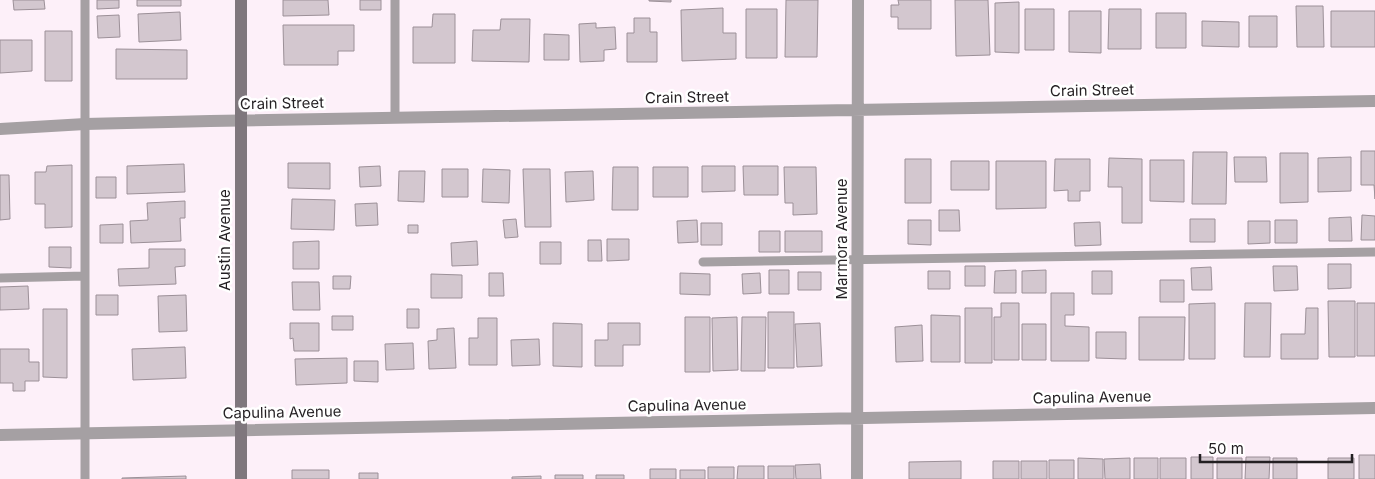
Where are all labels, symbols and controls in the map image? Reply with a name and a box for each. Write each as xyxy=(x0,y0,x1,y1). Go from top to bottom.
street label: Crain Street xyxy=(1050,80,1134,100)
street label: Crain Street xyxy=(645,87,729,107)
street label: Crain Street xyxy=(240,93,324,113)
street label: Marmora Avenue xyxy=(832,179,851,299)
street label: Austin Avenue xyxy=(215,189,234,291)
street label: Capulina Avenue xyxy=(1032,386,1152,408)
street label: Capulina Avenue xyxy=(627,394,747,416)
street label: Capulina Avenue xyxy=(222,401,342,423)
scale bar xyxy=(1200,432,1352,464)
text: 50 m xyxy=(1208,439,1244,458)

